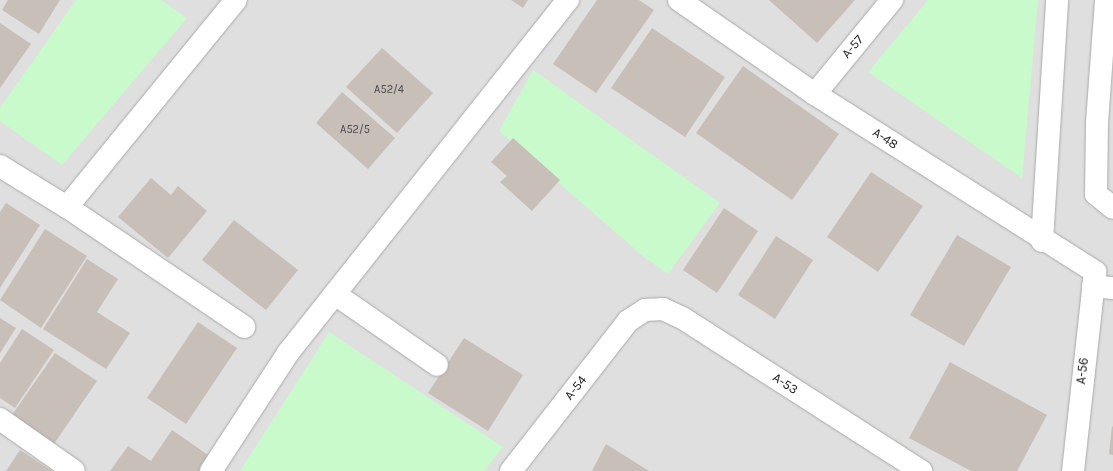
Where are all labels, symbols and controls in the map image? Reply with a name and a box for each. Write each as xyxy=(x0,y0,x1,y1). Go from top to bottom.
street label: A-57 xyxy=(839,32,867,62)
house number: A52/4 xyxy=(374,83,404,97)
house number: A52/5 xyxy=(340,123,370,137)
street label: A-48 xyxy=(869,125,901,153)
street label: A-56 xyxy=(1074,357,1092,385)
street label: A-53 xyxy=(769,370,801,398)
street label: A-54 xyxy=(562,373,590,403)

